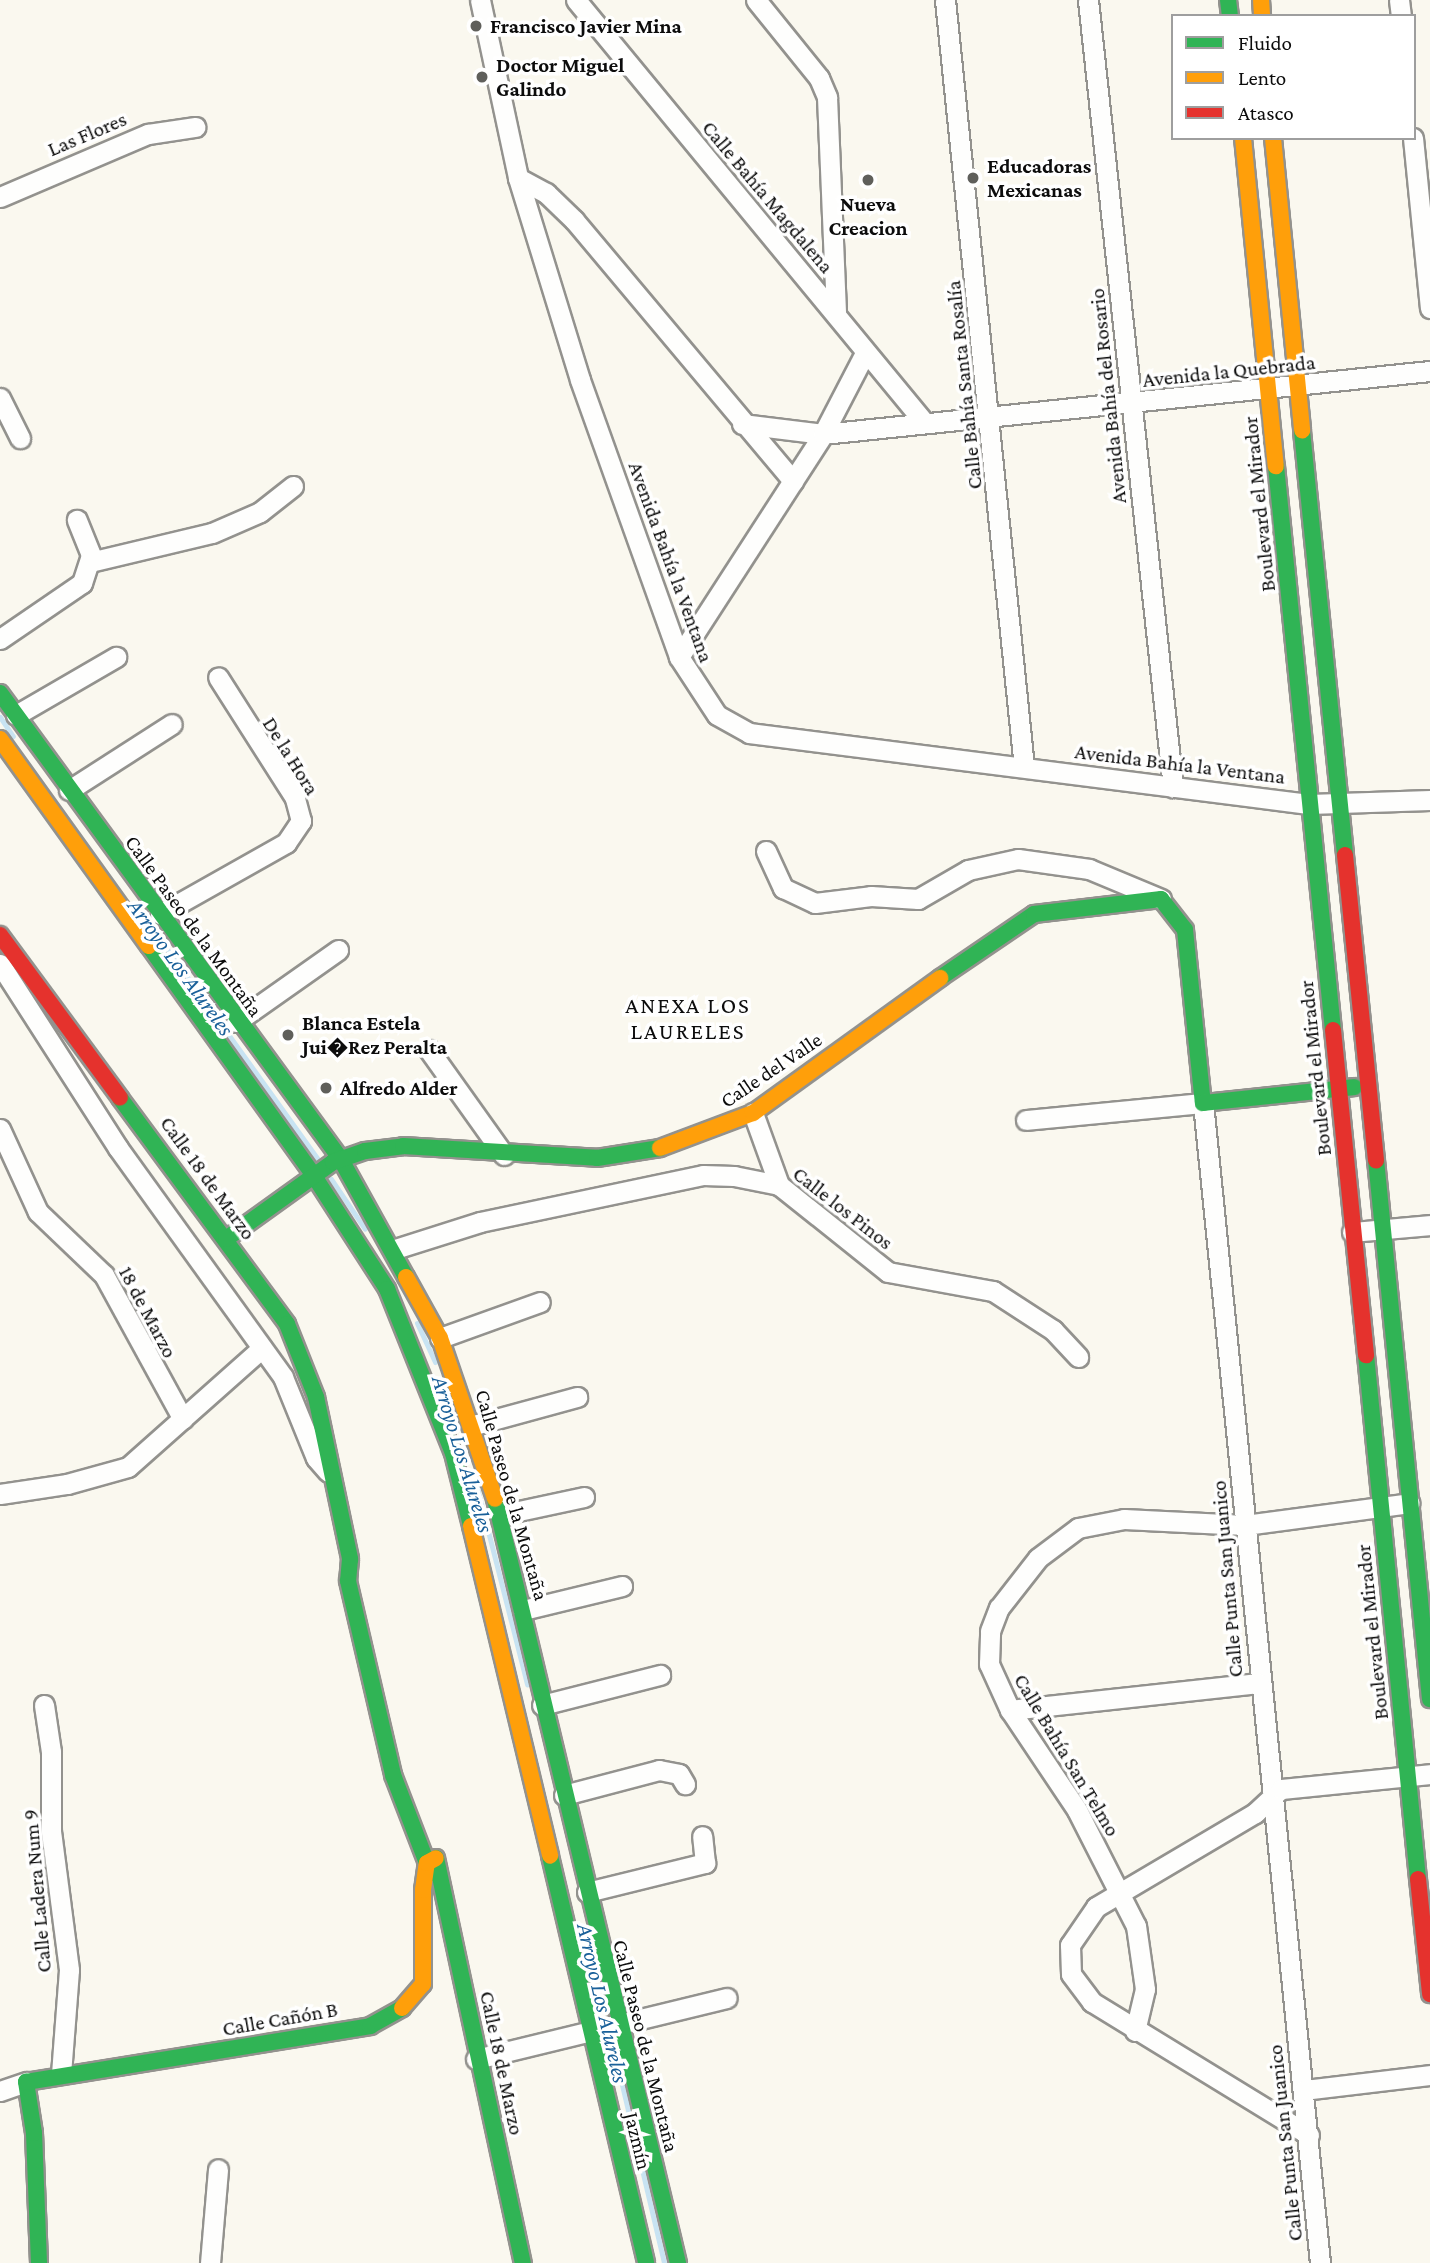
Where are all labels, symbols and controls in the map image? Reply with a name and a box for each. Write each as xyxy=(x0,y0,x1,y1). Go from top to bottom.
place label: Francisco Javier Mina xyxy=(490,13,682,39)
legend xyxy=(1171,14,1416,140)
marker: Francisco Javier Mina xyxy=(468,18,484,34)
text: Fluido xyxy=(1238,31,1292,55)
place label: Doctor Miguel Galindo xyxy=(496,52,624,102)
text: Lento xyxy=(1238,66,1286,90)
marker: Doctor Miguel Galindo xyxy=(474,69,490,85)
text: Atasco xyxy=(1238,101,1294,125)
street label: Las Flores xyxy=(44,106,130,162)
street label: Calle Bahía Magdalena xyxy=(697,116,839,278)
place label: Educadoras Mexicanas xyxy=(987,153,1091,203)
marker: Educadoras Mexicanas xyxy=(965,170,981,186)
marker: Nueva Creacion xyxy=(860,172,876,188)
place label: Nueva Creacion xyxy=(828,191,908,241)
street label: Calle Bahía Santa Rosalía xyxy=(941,279,987,491)
street label: Avenida Bahía del Rosario xyxy=(1084,287,1132,505)
street label: Avenida la Quebrada xyxy=(1141,349,1317,393)
street label: Boulevard el Mirador xyxy=(1237,415,1281,593)
street label: Avenida Bahía la Ventana xyxy=(623,458,719,666)
street label: De la Hora xyxy=(257,712,325,800)
street label: Avenida Bahía la Ventana xyxy=(1073,739,1287,789)
street label: Calle Paseo de la Montaña xyxy=(120,830,268,1022)
water label: Arroyo Los Alureles xyxy=(122,893,240,1041)
street label: Boulevard el Mirador xyxy=(1293,979,1337,1157)
district label: ANEXA LOS LAURELES xyxy=(626,991,750,1045)
place label: Blanca Estela Jui�Rez Peralta xyxy=(302,1010,447,1060)
marker: Blanca Estela Jui�Rez Peralta xyxy=(280,1027,296,1043)
street label: Calle del Valle xyxy=(715,1027,827,1113)
place label: Alfredo Alder xyxy=(340,1075,458,1101)
marker: Alfredo Alder xyxy=(318,1080,334,1096)
street label: Calle 18 de Marzo xyxy=(155,1111,261,1245)
street label: Calle los Pinos xyxy=(788,1161,898,1255)
street label: 18 de Marzo xyxy=(113,1262,183,1362)
water label: Arroyo Los Alureles xyxy=(426,1372,500,1536)
street label: Calle Paseo de la Montaña xyxy=(470,1387,554,1603)
street label: Calle Punta San Juanico xyxy=(1206,1480,1248,1678)
street label: Boulevard el Mirador xyxy=(1350,1543,1394,1721)
street label: Calle Bahía San Telmo xyxy=(1008,1669,1126,1841)
street label: Calle Ladera Num 9 xyxy=(17,1808,57,1974)
water label: Arroyo Los Alureles xyxy=(571,1921,635,2085)
street label: Calle Paseo de la Montaña xyxy=(607,1937,685,2155)
street label: Calle 18 de Marzo xyxy=(474,1989,530,2137)
street label: Calle Cañón B xyxy=(220,1996,340,2042)
street label: Calle Punta San Juanico xyxy=(1262,2044,1308,2242)
street label: Jazmín xyxy=(619,2110,657,2172)

